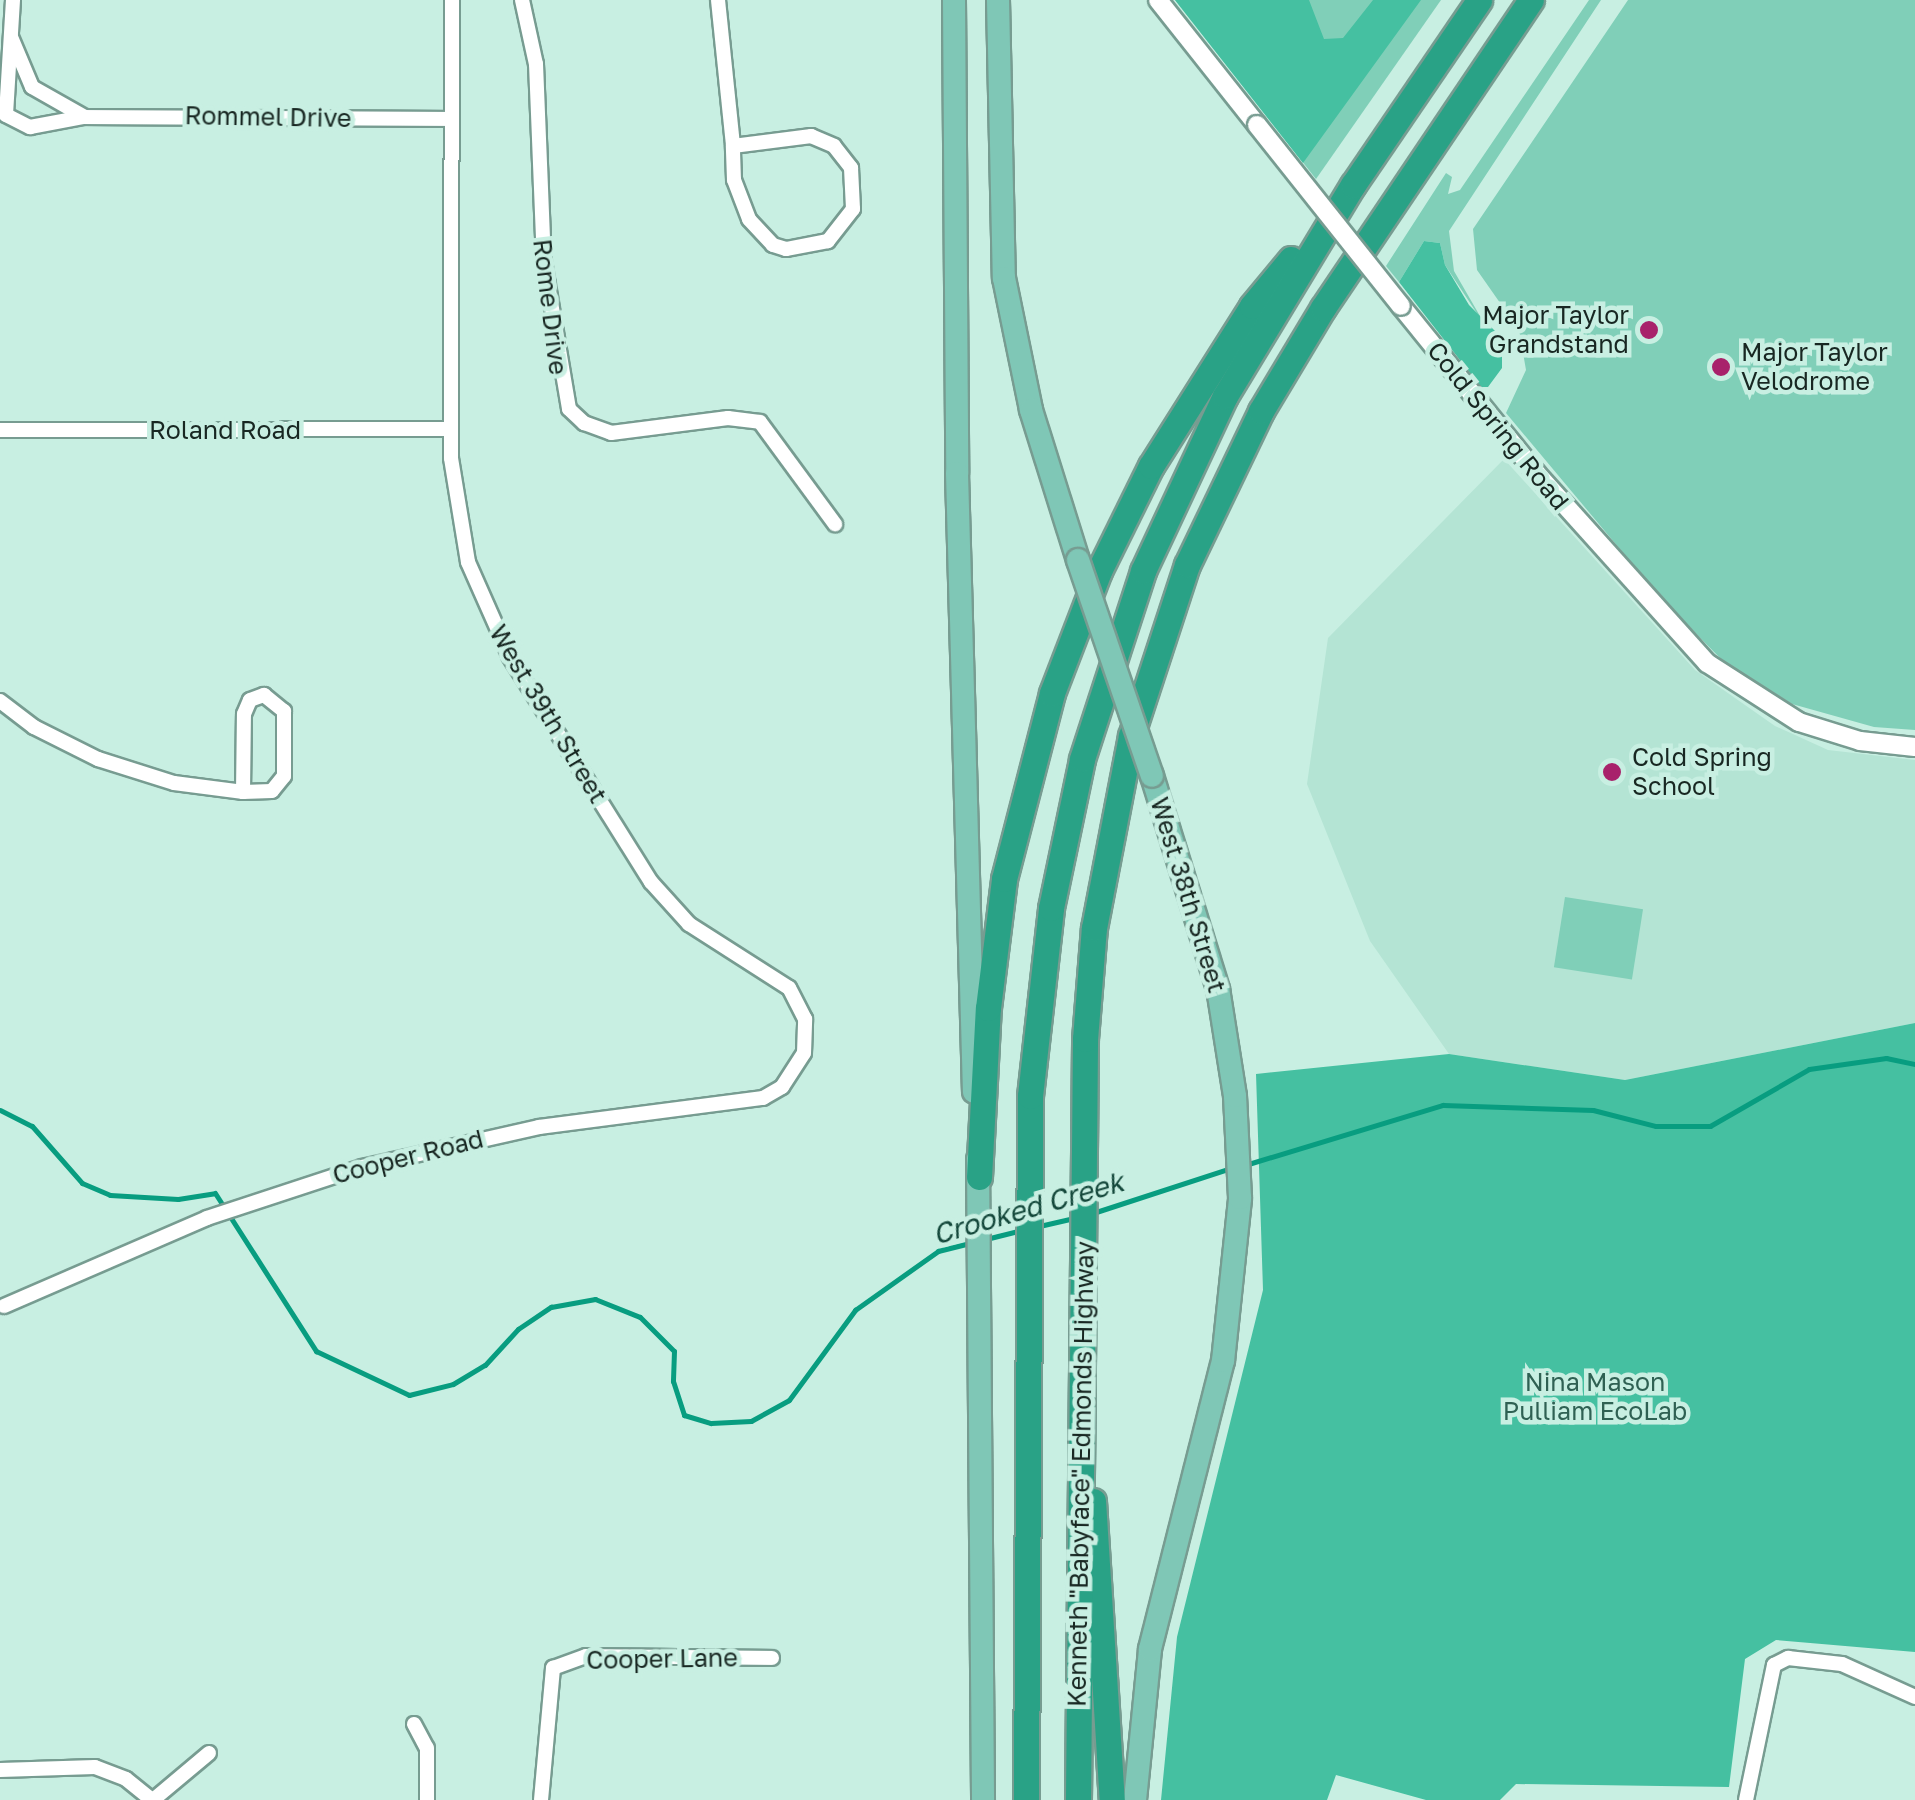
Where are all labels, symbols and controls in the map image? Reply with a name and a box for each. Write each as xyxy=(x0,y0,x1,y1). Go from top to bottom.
street label: Rommel Drive xyxy=(184,101,352,133)
street label: Rome Drive xyxy=(527,237,573,377)
place label: Major Taylor Grandstand xyxy=(1482,301,1629,360)
marker: Major Taylor Grandstand xyxy=(1638,319,1660,341)
street label: Cold Spring Road xyxy=(1421,336,1575,516)
place label: Major Taylor Velodrome xyxy=(1741,338,1888,397)
marker: Major Taylor Velodrome xyxy=(1710,356,1732,378)
street label: Roland Road xyxy=(149,415,301,445)
street label: West 39th Street xyxy=(483,620,613,808)
place label: Cold Spring School xyxy=(1632,743,1772,802)
marker: Cold Spring School xyxy=(1601,761,1623,783)
street label: West 38th Street xyxy=(1144,794,1232,996)
street label: Cooper Road xyxy=(330,1124,486,1190)
water label: Crooked Creek xyxy=(929,1165,1127,1251)
street label: Kenneth "Babyface" Edmonds Highway xyxy=(1062,1241,1100,1707)
park label: Nina Mason Pulliam EcoLab xyxy=(1503,1368,1687,1427)
street label: Cooper Lane xyxy=(586,1643,738,1675)

